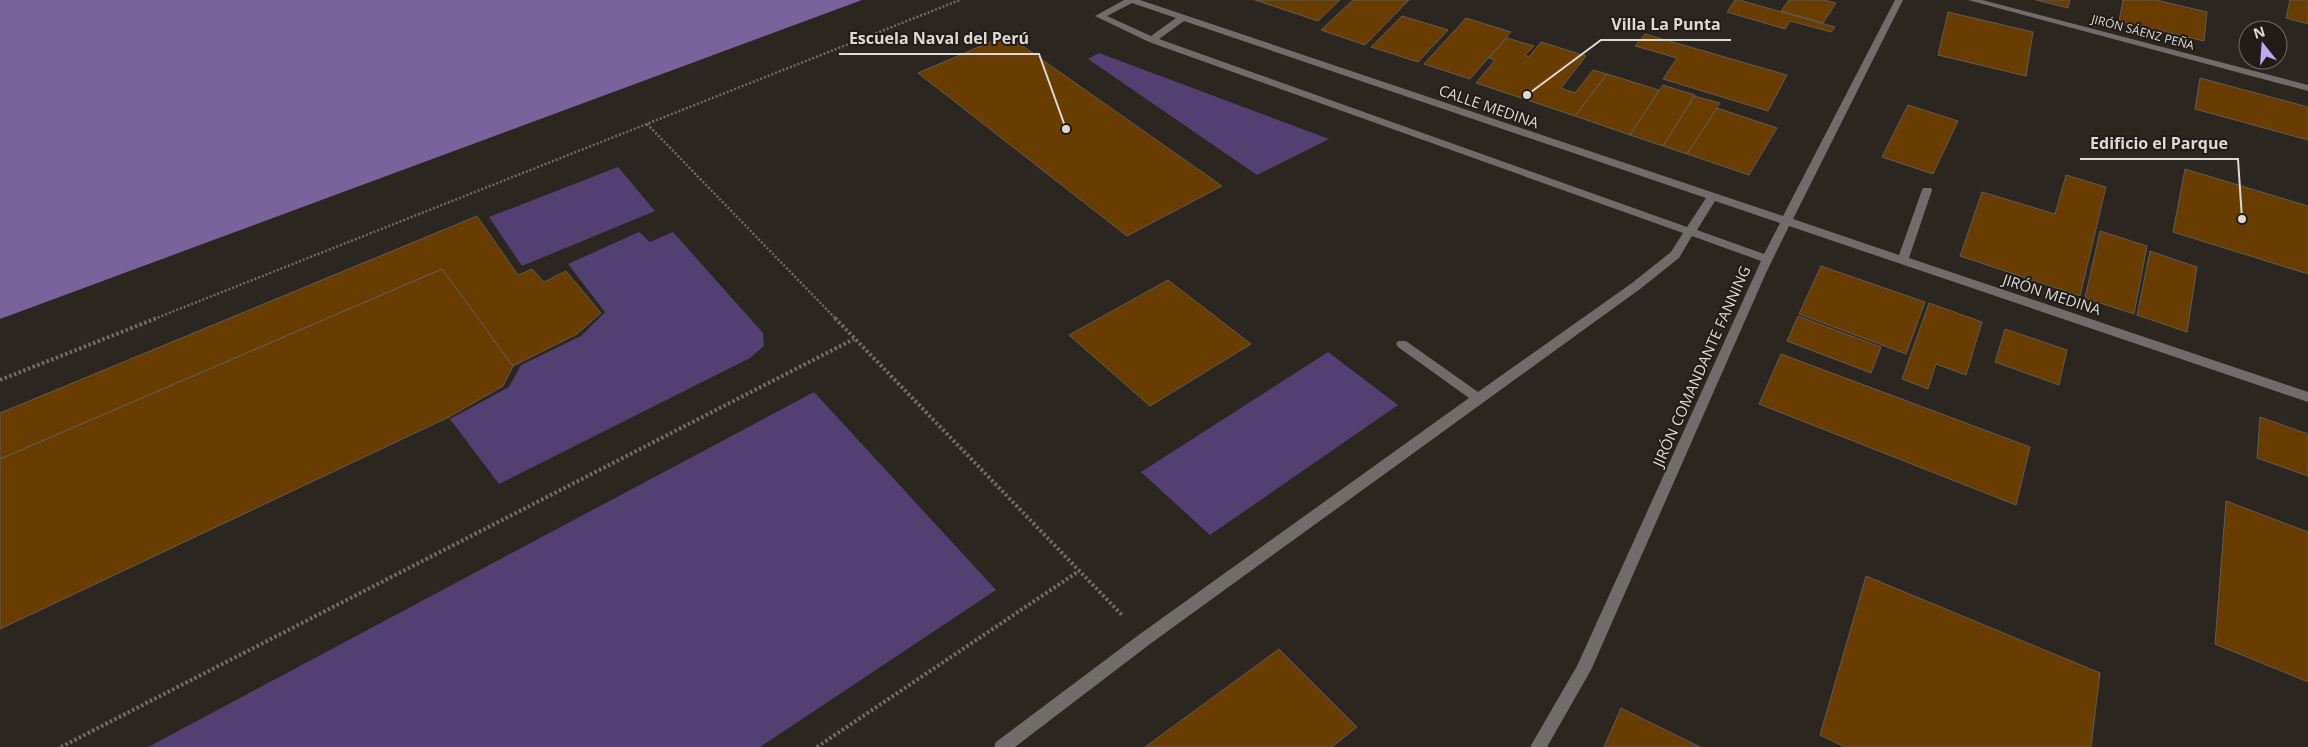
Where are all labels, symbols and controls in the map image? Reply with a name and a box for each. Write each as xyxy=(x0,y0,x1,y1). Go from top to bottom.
callout: Villa La Punta xyxy=(1601,9,1731,40)
street label: JIRÓN SÁENZ PEÑA xyxy=(2089,10,2197,54)
text: Villa La Punta xyxy=(1611,13,1721,35)
north arrow xyxy=(2238,20,2288,70)
text: N xyxy=(2251,21,2267,43)
callout: Escuela Naval del Perú xyxy=(839,23,1039,54)
text: Escuela Naval del Perú xyxy=(849,27,1029,49)
street label: CALLE MEDINA xyxy=(1436,80,1542,133)
callout: Edificio el Parque xyxy=(2080,128,2238,159)
text: Edificio el Parque xyxy=(2090,132,2228,154)
street label: JIRÓN COMANDANTE FANNING xyxy=(1647,262,1754,472)
street label: JIRÓN MEDINA xyxy=(1998,268,2104,319)

